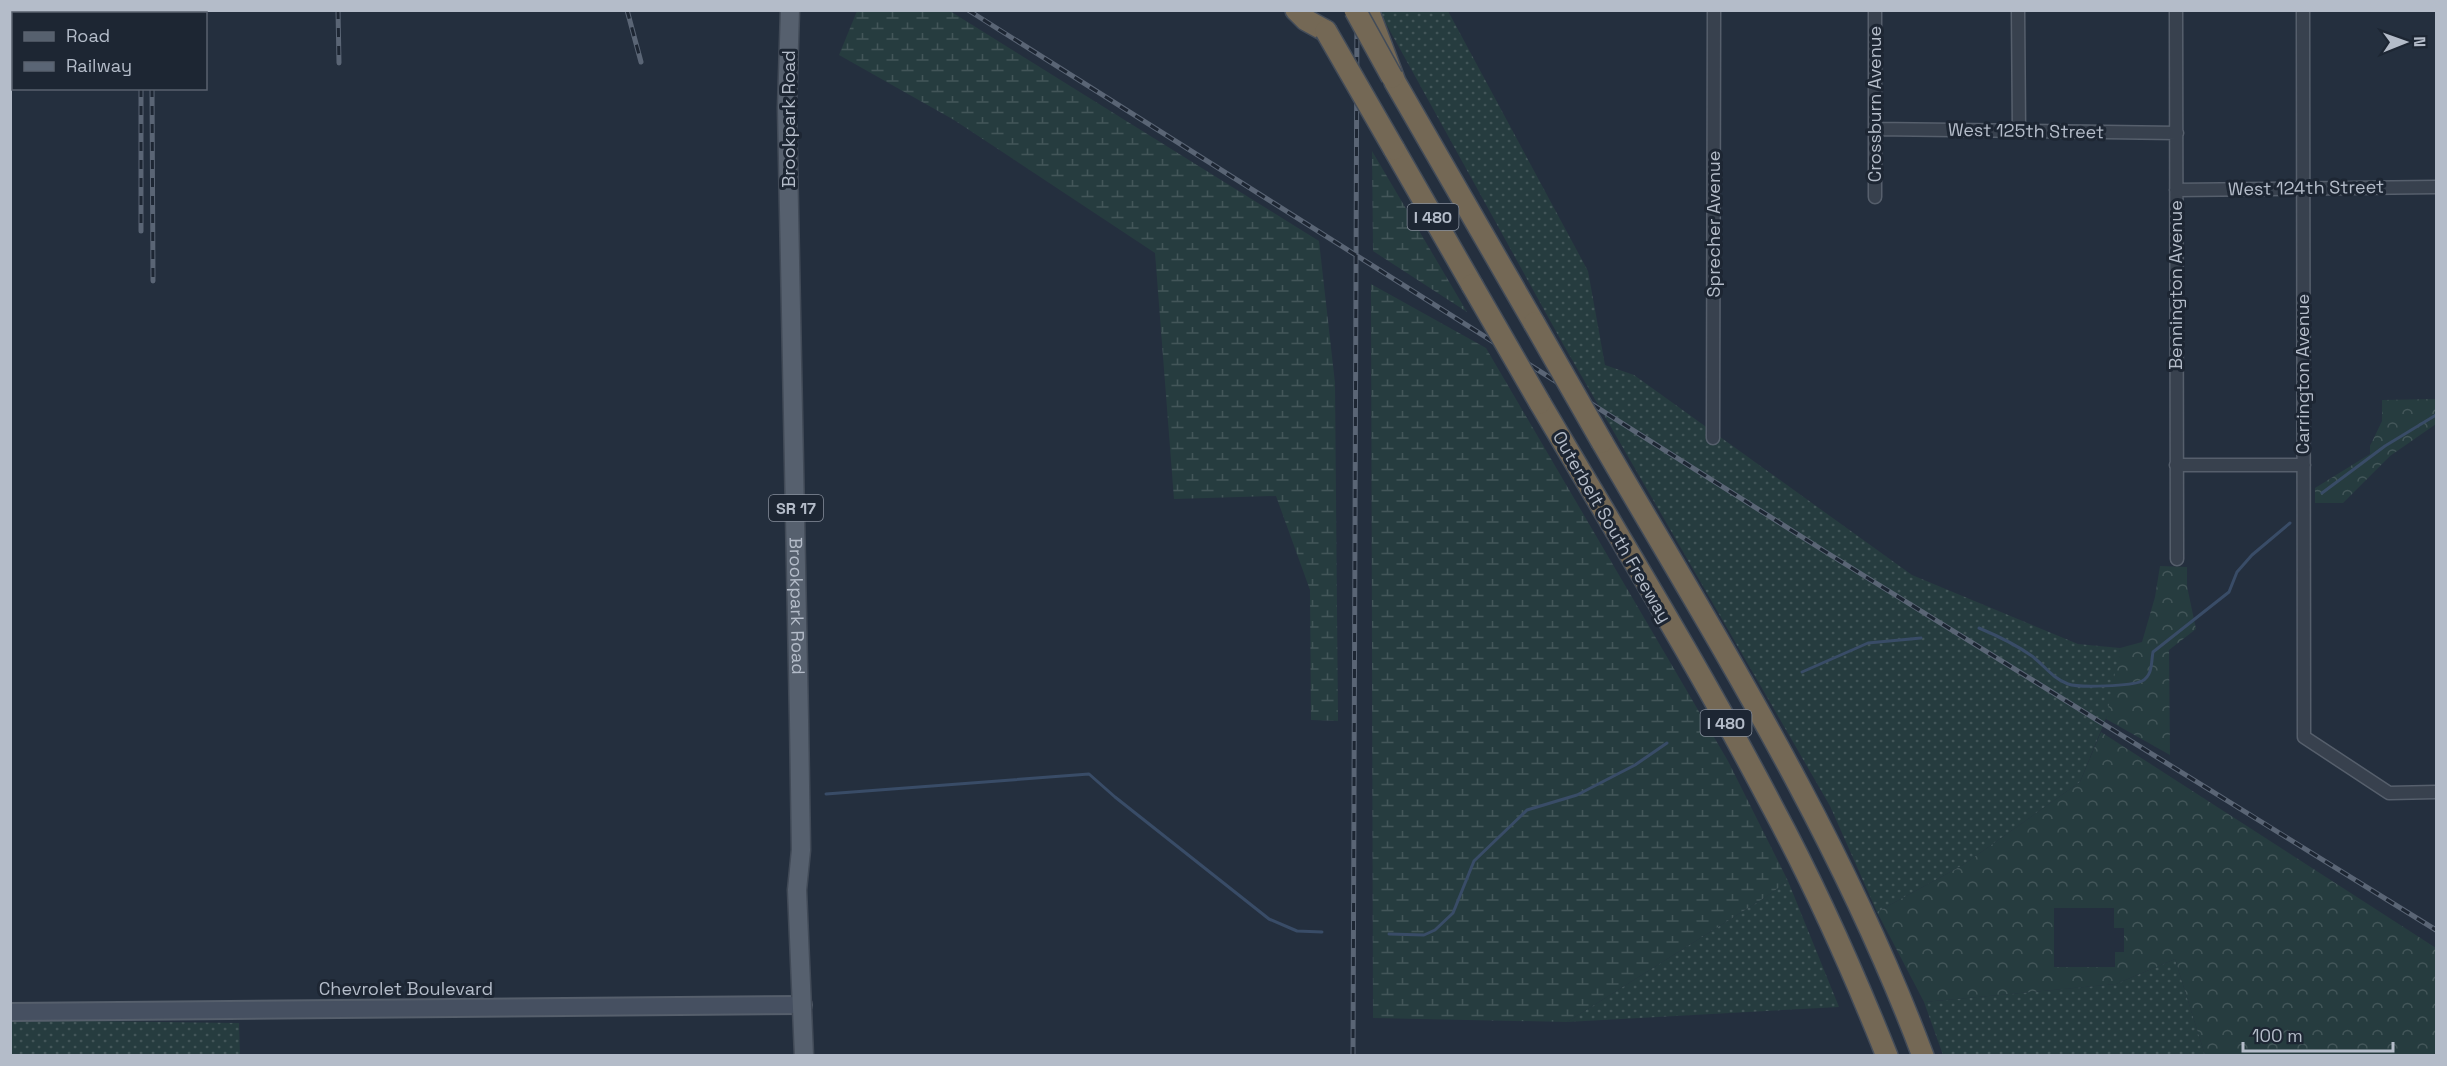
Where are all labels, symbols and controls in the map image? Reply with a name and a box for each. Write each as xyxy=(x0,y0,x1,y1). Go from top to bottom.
legend xyxy=(12,12,207,90)
north arrow xyxy=(2375,12,2435,72)
text: Road xyxy=(66,24,110,47)
street label: Crossburn Avenue xyxy=(1863,26,1886,182)
text: N xyxy=(2409,36,2430,47)
street label: Brookpark Road xyxy=(777,50,800,188)
text: Railway xyxy=(66,54,132,77)
street label: West 125th Street xyxy=(1948,118,2104,143)
street label: Sprecher Avenue xyxy=(1702,151,1725,297)
street label: West 124th Street xyxy=(2228,175,2384,200)
street label: Bennington Avenue xyxy=(2164,200,2187,370)
road number: I 480 xyxy=(1408,204,1458,230)
street label: Carrington Avenue xyxy=(2291,294,2314,454)
street label: Outerbelt South Freeway xyxy=(1548,427,1677,627)
road number: SR 17 xyxy=(769,495,823,521)
street label: Brookpark Road xyxy=(784,537,810,675)
road number: I 480 xyxy=(1700,710,1752,736)
street label: Chevrolet Boulevard xyxy=(319,977,493,1000)
scale bar xyxy=(2243,1015,2393,1053)
text: 100 m xyxy=(2252,1024,2303,1047)

